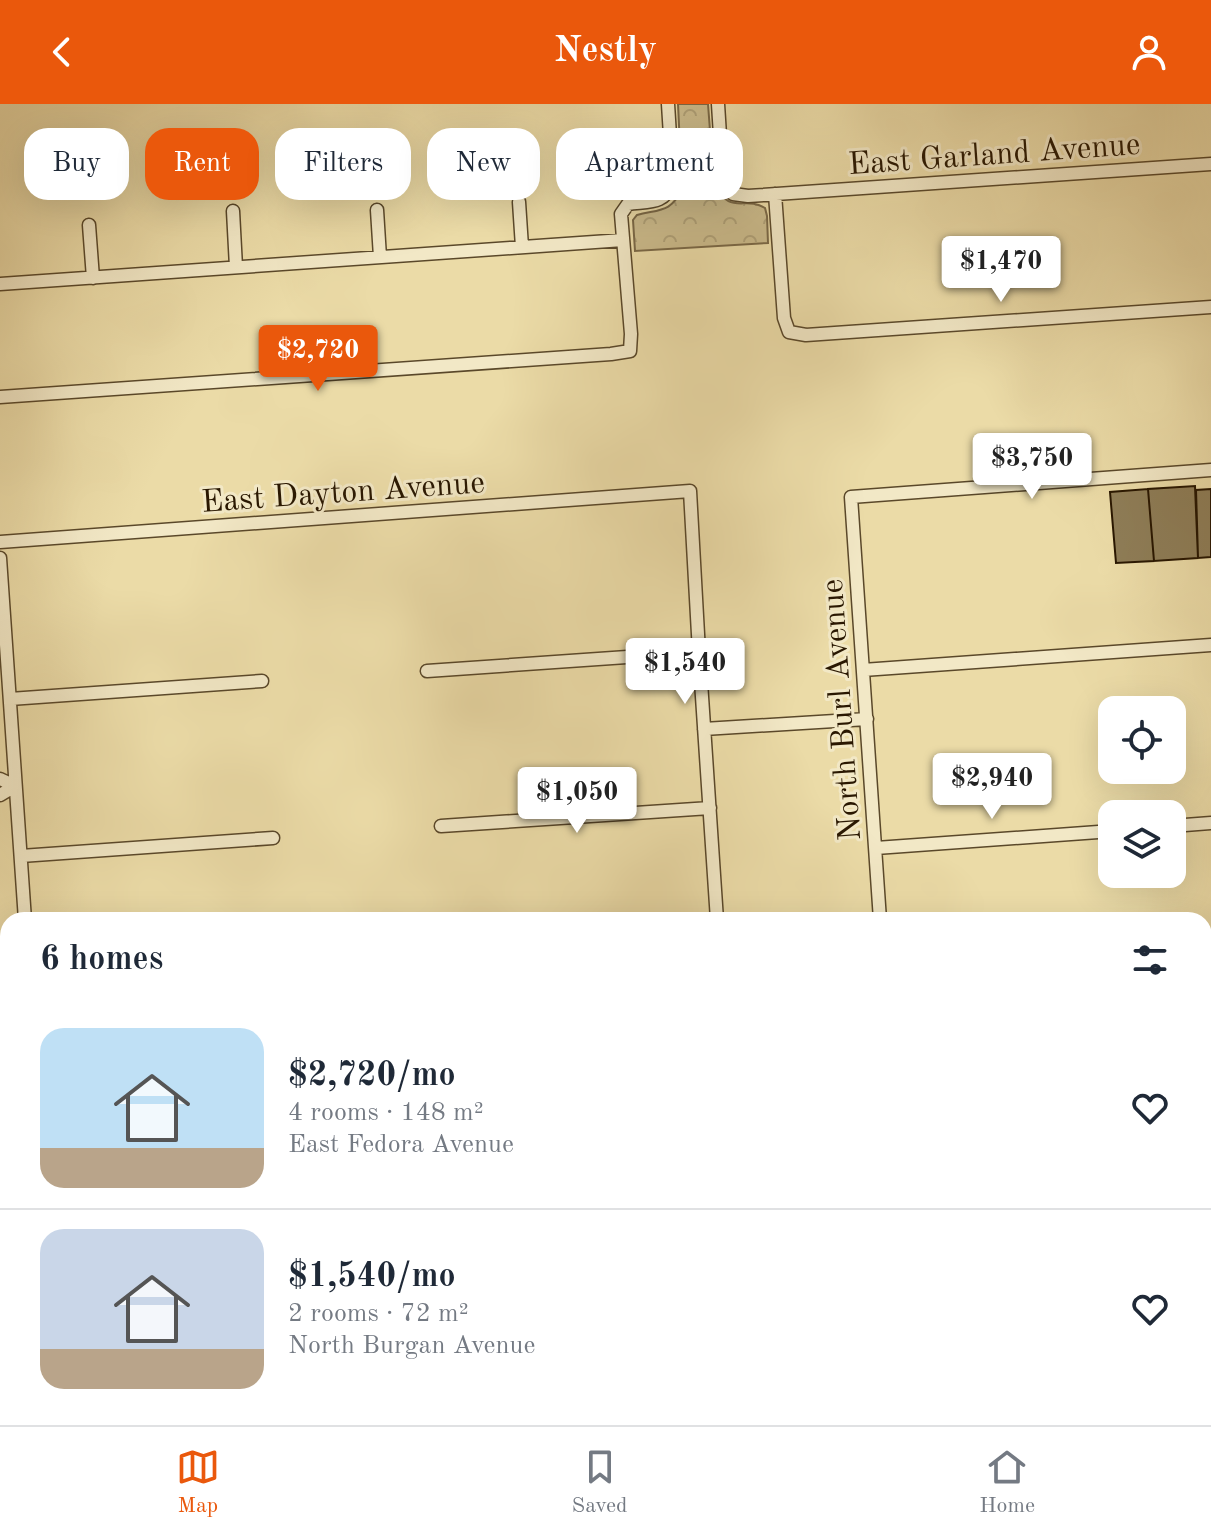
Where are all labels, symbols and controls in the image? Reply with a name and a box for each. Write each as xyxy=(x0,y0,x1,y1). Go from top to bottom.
icon: back xyxy=(40,30,84,74)
icon: person xyxy=(1127,30,1171,74)
text: Nestly xyxy=(554,34,657,70)
chip: Buy xyxy=(24,128,129,200)
chip: Rent xyxy=(145,128,259,200)
chip: Filters xyxy=(275,128,411,200)
chip: New xyxy=(427,128,540,200)
chip: Apartment xyxy=(556,128,743,200)
street label: East Garland Avenue xyxy=(847,130,1141,182)
pin: $1,470 xyxy=(936,236,1066,304)
text: $1,470 xyxy=(960,249,1042,275)
pin: $2,720 xyxy=(253,325,383,393)
text: $2,720 xyxy=(277,338,359,364)
pin: $3,750 xyxy=(967,433,1097,501)
text: $3,750 xyxy=(991,446,1073,472)
street label: East Dayton Avenue xyxy=(200,468,486,520)
street label: North Burl Avenue xyxy=(818,578,868,842)
pin: $1,540 xyxy=(620,638,750,706)
text: $1,540 xyxy=(644,651,726,677)
map controls xyxy=(1098,696,1186,888)
button: locate xyxy=(1098,696,1186,784)
pin: $2,940 xyxy=(927,753,1057,821)
text: $2,940 xyxy=(951,766,1033,792)
pin: $1,050 xyxy=(512,767,642,835)
text: $1,050 xyxy=(536,780,618,806)
button: layers xyxy=(1098,800,1186,888)
icon: filters xyxy=(1128,938,1172,982)
text: 6 homes xyxy=(40,943,163,977)
text: $2,720/mo xyxy=(288,1059,456,1093)
icon: home xyxy=(104,1060,200,1156)
icon: heart xyxy=(1128,1086,1172,1130)
text: 4 rooms · 148 m² xyxy=(288,1100,484,1126)
text: East Fedora Avenue xyxy=(288,1132,514,1158)
text: $1,540/mo xyxy=(288,1260,456,1294)
icon: home xyxy=(104,1261,200,1357)
icon: heart xyxy=(1128,1287,1172,1331)
text: 2 rooms · 72 m² xyxy=(288,1301,469,1327)
text: North Burgan Avenue xyxy=(288,1333,535,1359)
tab: Map xyxy=(176,1445,220,1520)
tab: Saved xyxy=(572,1445,628,1520)
tab: Home xyxy=(979,1445,1035,1520)

